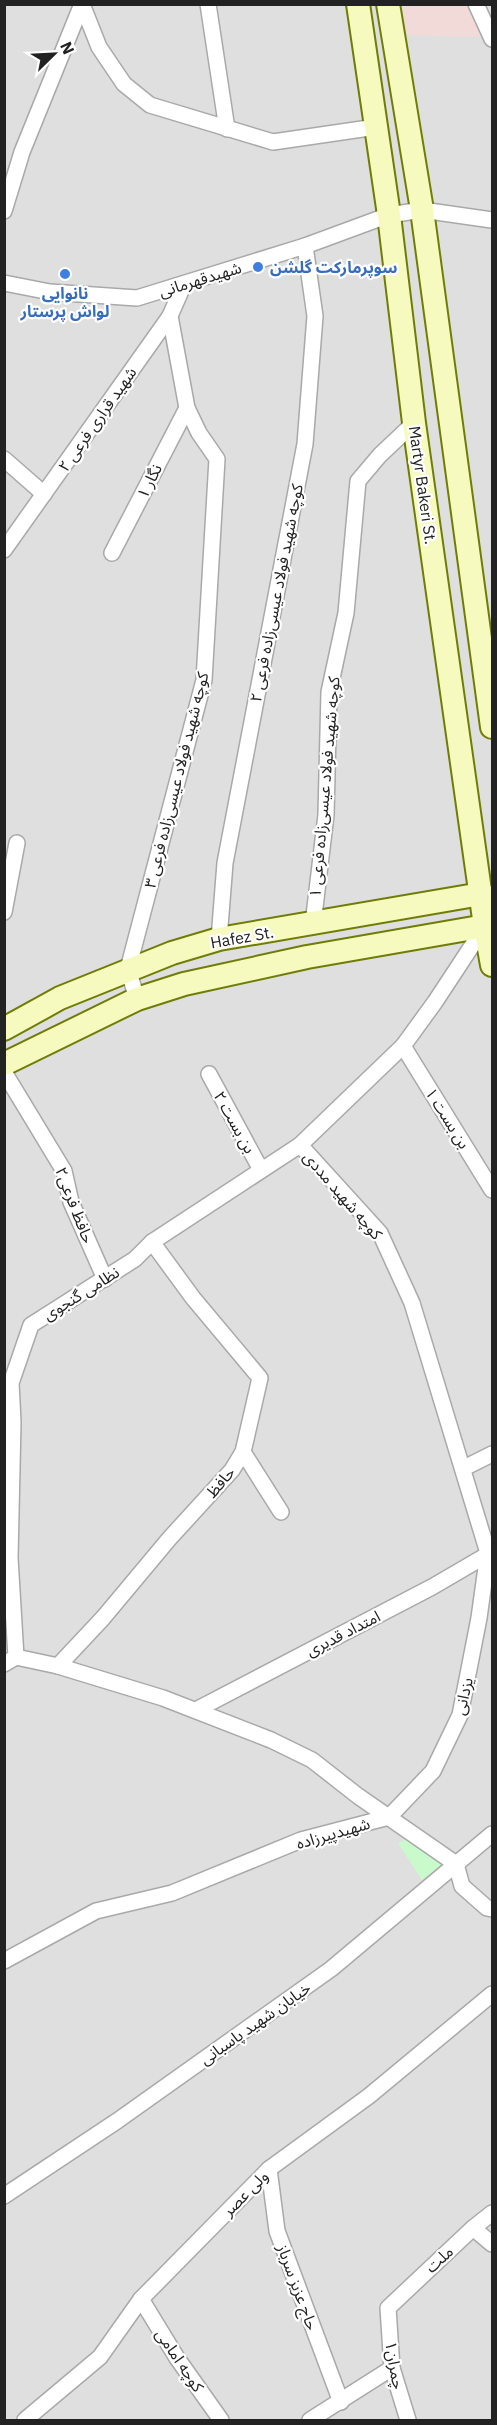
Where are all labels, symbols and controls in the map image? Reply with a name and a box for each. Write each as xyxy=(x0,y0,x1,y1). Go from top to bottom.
north arrow xyxy=(24,24,84,84)
text: N xyxy=(56,39,79,57)
street label: شهیدقهرمانی xyxy=(156,257,244,301)
place label: سوپرمارکت گلشن xyxy=(270,257,397,278)
marker: سوپرمارکت گلشن xyxy=(251,260,265,274)
marker: نانوایی لواش پرستار xyxy=(58,267,72,281)
place label: نانوایی لواش پرستار xyxy=(19,283,110,322)
street label: شهید قراری فرعی ۲ xyxy=(53,363,141,475)
street label: Martyr Bakeri St. xyxy=(405,424,441,546)
street label: نگار ۱ xyxy=(132,460,166,502)
street label: کوچه شهید فولاد عیسی‌زاده فرعی ۲ xyxy=(245,482,308,704)
street label: کوچه شهید فولاد عیسی‌زاده فرعی ۳ xyxy=(139,670,214,890)
street label: کوچه شهید فولاد عیسی‌زاده فرعی ۱ xyxy=(304,675,345,898)
street label: Hafez St. xyxy=(209,922,275,952)
street label: بن بست ۱ xyxy=(421,1084,475,1152)
street label: بن بست ۲ xyxy=(210,1087,260,1157)
street label: کوچه شهید مددی xyxy=(298,1147,387,1244)
street label: حافظ فرعی۲ xyxy=(51,1164,99,1246)
street label: نظامی گنجوی xyxy=(39,1262,123,1324)
street label: حافظ xyxy=(201,1462,239,1502)
street label: امتداد قدیری xyxy=(302,1606,384,1660)
street label: یزدانی xyxy=(449,1675,477,1717)
street label: شهیدپیرزاده xyxy=(294,1813,372,1854)
street label: خیابان شهید پاسبانی xyxy=(196,1977,315,2070)
street label: ولی عصر xyxy=(217,2166,272,2221)
street label: حاج عزیز سرباز xyxy=(270,2240,323,2334)
street label: ملت xyxy=(421,2241,457,2277)
street label: کوچه امامی xyxy=(151,2324,209,2396)
street label: چمران۱ xyxy=(380,2339,409,2391)

